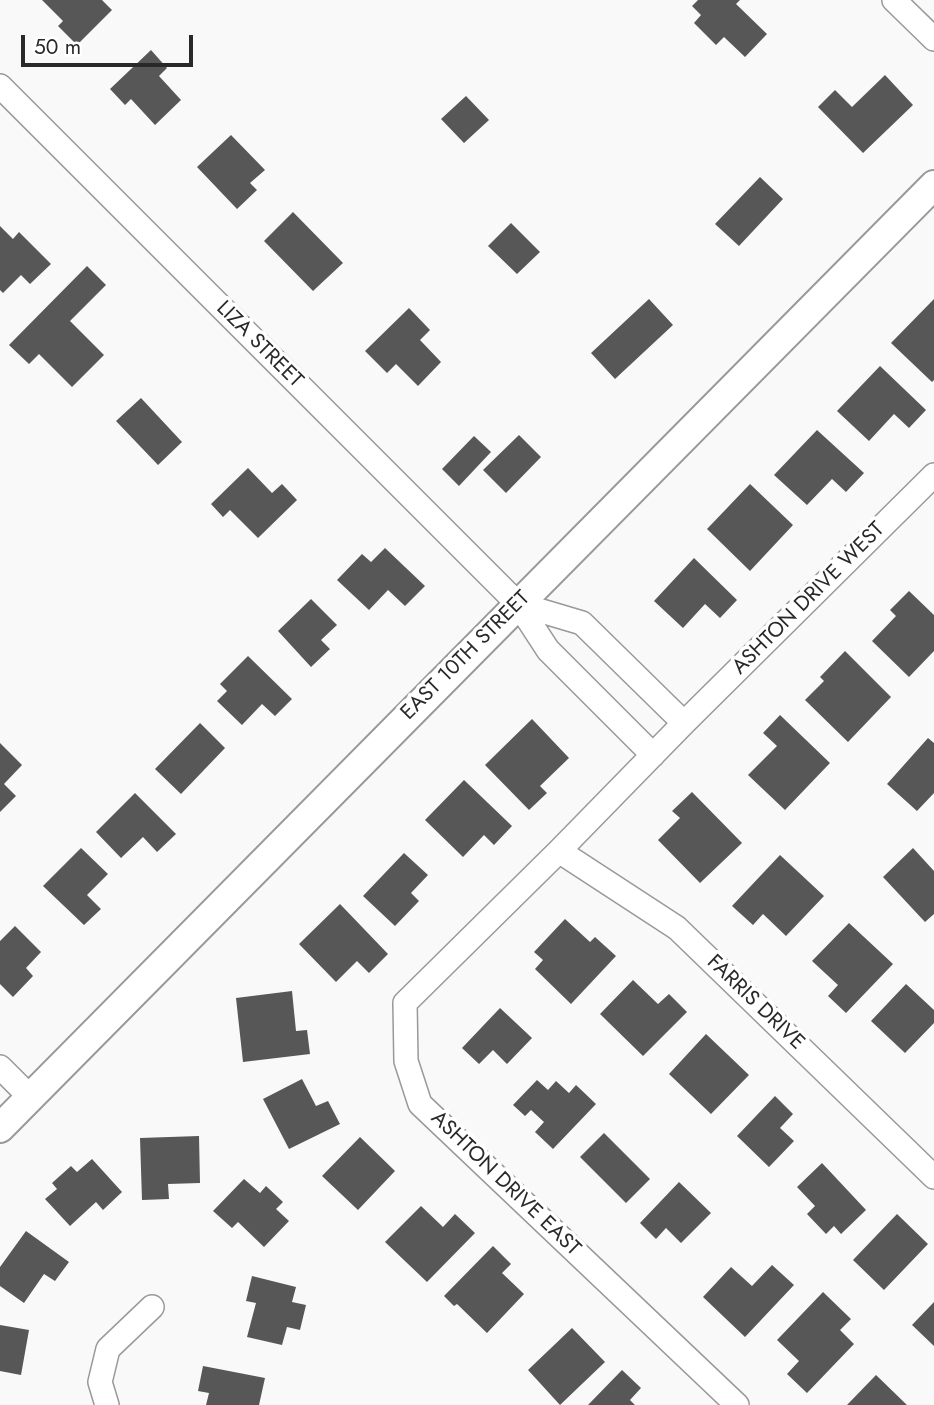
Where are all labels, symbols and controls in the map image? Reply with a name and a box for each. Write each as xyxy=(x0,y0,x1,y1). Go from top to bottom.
scale bar xyxy=(24,21,196,65)
text: 50 m xyxy=(34,32,81,62)
street label: LIZA STREET xyxy=(210,296,308,394)
street label: ASHTON DRIVE WEST xyxy=(728,518,890,680)
street label: EAST 10TH STREET xyxy=(396,586,536,726)
street label: FARRIS DRIVE xyxy=(701,950,809,1056)
street label: ASHTON DRIVE EAST xyxy=(425,1106,585,1262)

